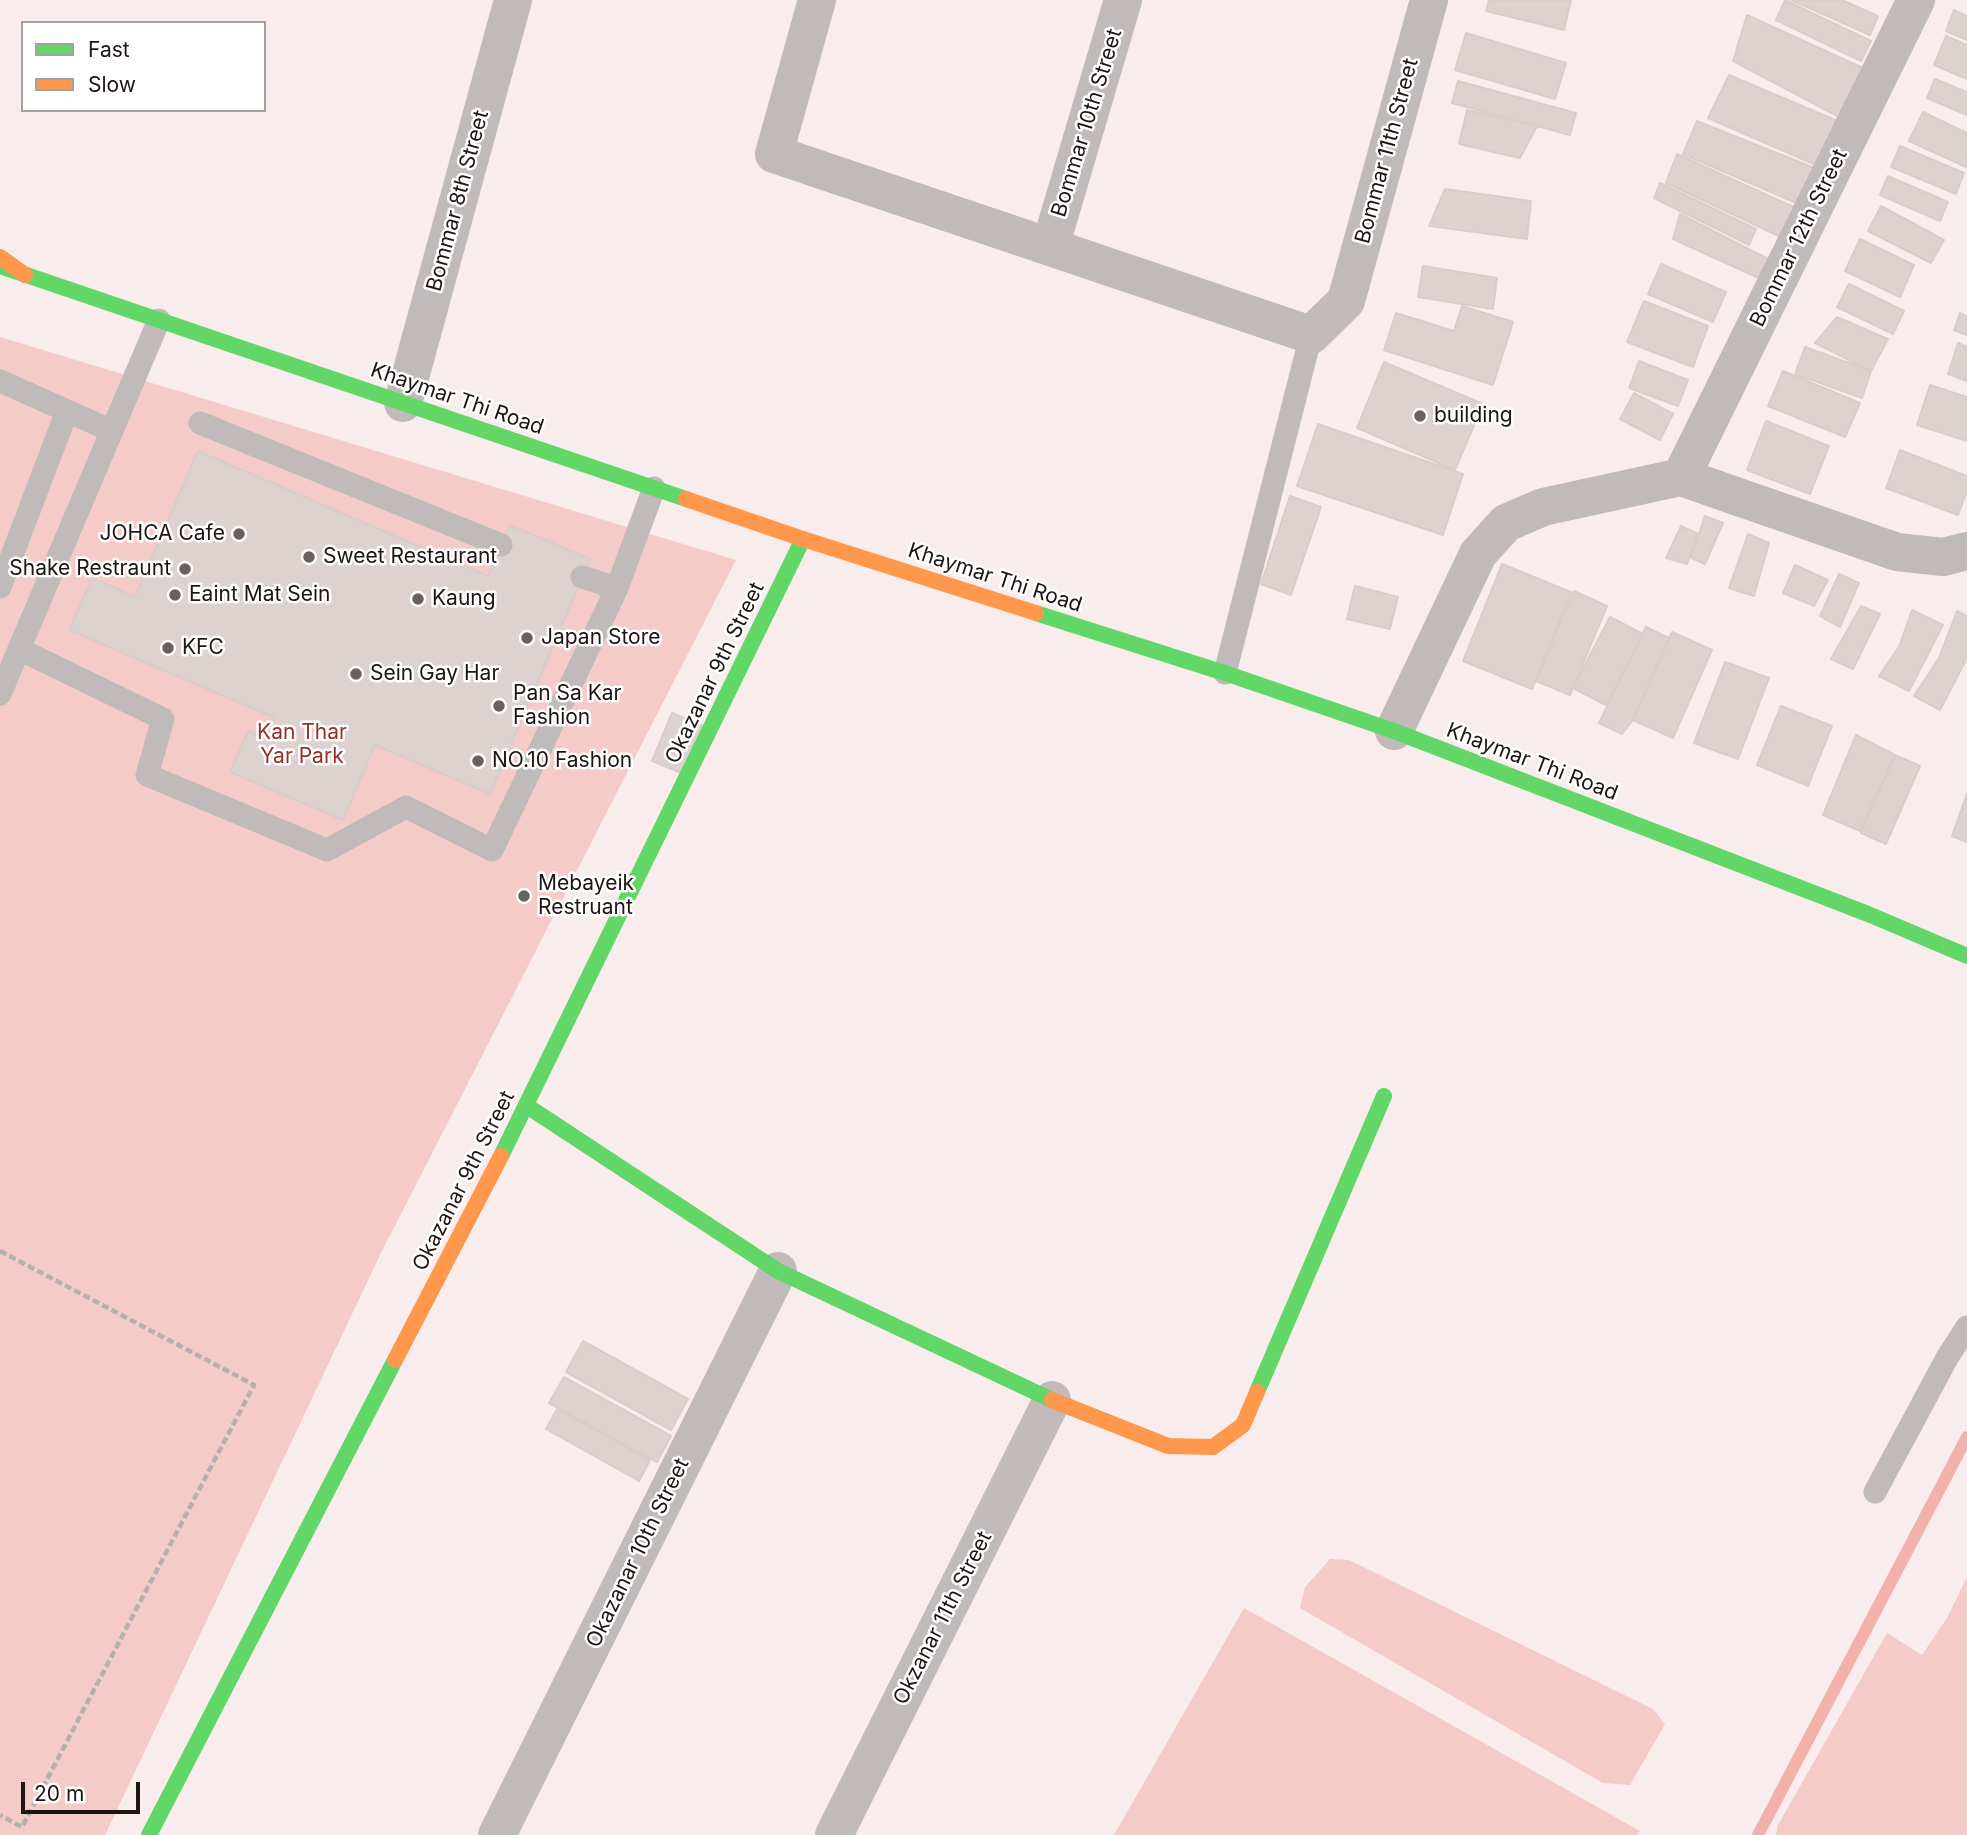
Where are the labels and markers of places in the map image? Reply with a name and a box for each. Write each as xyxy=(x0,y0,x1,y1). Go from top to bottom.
place label: building xyxy=(1434,403,1513,429)
marker: building xyxy=(1412,408,1428,424)
place label: JOHCA Cafe xyxy=(99,521,225,547)
marker: JOHCA Cafe xyxy=(231,526,247,542)
place label: Sweet Restaurant xyxy=(323,544,497,570)
marker: Sweet Restaurant xyxy=(301,549,317,565)
place label: Shake Restraunt xyxy=(9,556,171,582)
marker: Shake Restraunt xyxy=(177,561,193,577)
place label: Eaint Mat Sein xyxy=(189,582,330,608)
place label: Kaung xyxy=(432,586,496,612)
marker: Eaint Mat Sein xyxy=(167,587,183,603)
marker: Kaung xyxy=(410,591,426,607)
place label: Japan Store xyxy=(541,625,660,651)
marker: Japan Store xyxy=(519,630,535,646)
place label: KFC xyxy=(182,635,224,661)
marker: KFC xyxy=(160,640,176,656)
place label: Sein Gay Har xyxy=(370,661,499,687)
marker: Sein Gay Har xyxy=(348,666,364,682)
place label: Pan Sa Kar Fashion xyxy=(513,681,621,731)
marker: Pan Sa Kar Fashion xyxy=(491,698,507,714)
place label: NO.10 Fashion xyxy=(492,748,632,774)
marker: NO.10 Fashion xyxy=(470,753,486,769)
place label: Mebayeik Restruant xyxy=(538,871,634,921)
marker: Mebayeik Restruant xyxy=(516,888,532,904)

